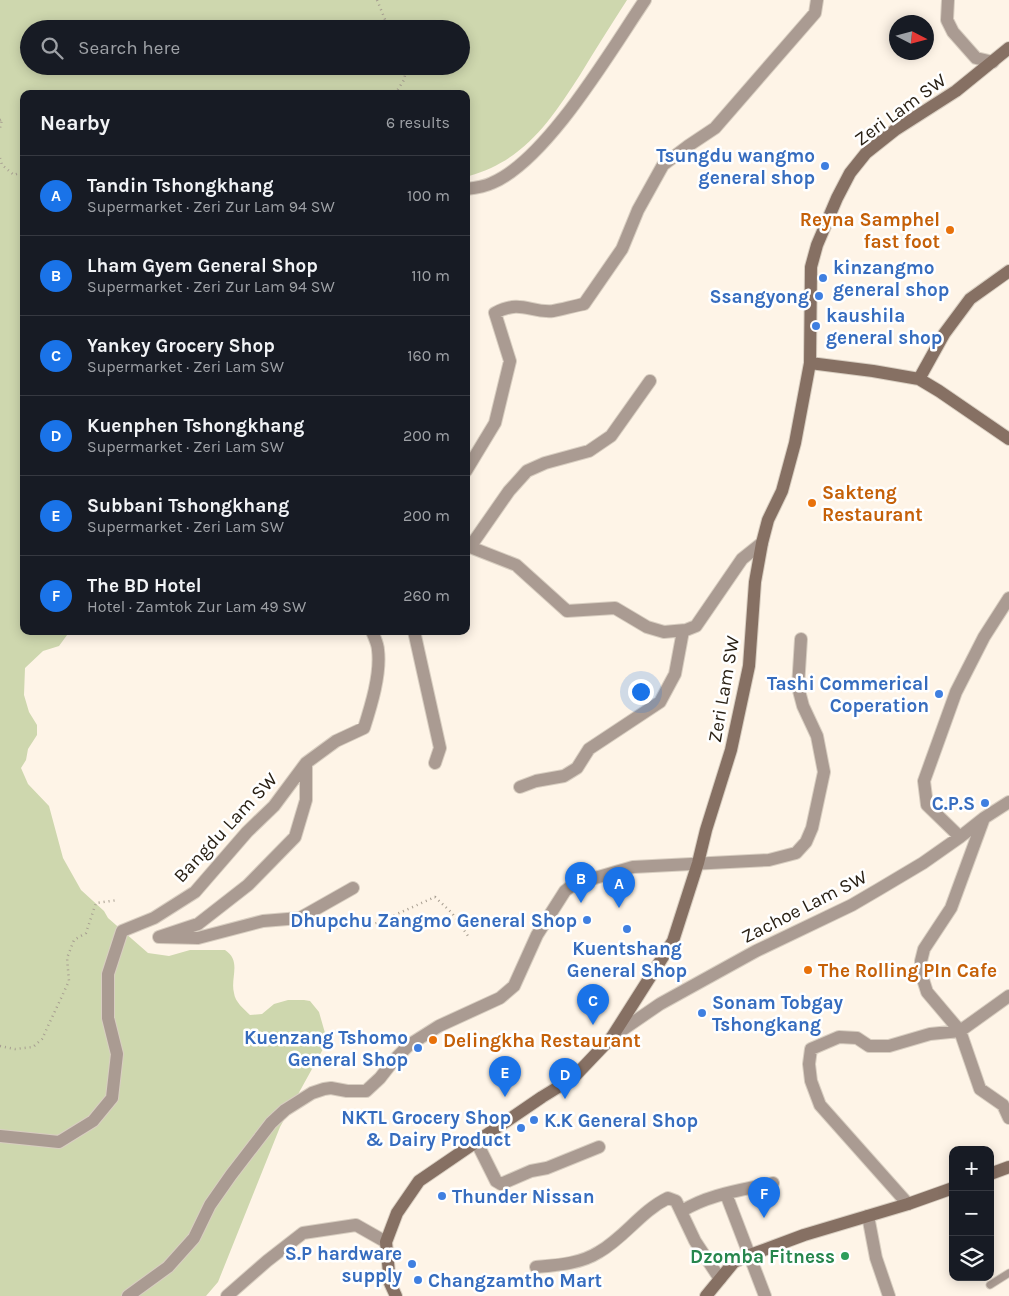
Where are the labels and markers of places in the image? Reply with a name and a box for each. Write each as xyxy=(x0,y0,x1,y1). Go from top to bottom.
place label: Tsungdu wangmo general shop xyxy=(656,145,815,189)
marker: Tsungdu wangmo general shop xyxy=(819,160,831,172)
place label: Reyna Samphel fast foot xyxy=(800,209,940,253)
marker: Reyna Samphel fast foot xyxy=(944,224,956,236)
place label: kinzangmo general shop xyxy=(833,257,949,301)
marker: kinzangmo general shop xyxy=(817,272,829,284)
place label: Ssangyong xyxy=(709,286,809,308)
marker: Ssangyong xyxy=(813,290,825,302)
place label: kaushila general shop xyxy=(826,305,942,349)
marker: kaushila general shop xyxy=(810,320,822,332)
place label: Sakteng Restaurant xyxy=(822,482,923,526)
marker: Sakteng Restaurant xyxy=(806,497,818,509)
place label: Tashi Commerical Coperation xyxy=(767,673,929,717)
marker: Tashi Commerical Coperation xyxy=(933,688,945,700)
place label: C.P.S xyxy=(932,793,975,815)
marker: C.P.S xyxy=(979,797,991,809)
pin: B xyxy=(565,862,597,903)
pin: A xyxy=(603,867,635,908)
place label: Dhupchu Zangmo General Shop xyxy=(290,910,577,932)
marker: Dhupchu Zangmo General Shop xyxy=(581,914,593,926)
marker: Kuentshang General Shop xyxy=(621,923,633,935)
place label: Kuentshang General Shop xyxy=(567,938,687,982)
place label: The Rolling PIn Cafe xyxy=(818,960,997,982)
marker: The Rolling PIn Cafe xyxy=(802,964,814,976)
pin: C xyxy=(577,984,609,1025)
place label: Sonam Tobgay Tshongkang xyxy=(712,992,844,1036)
marker: Sonam Tobgay Tshongkang xyxy=(696,1007,708,1019)
place label: Kuenzang Tshomo General Shop xyxy=(244,1027,408,1071)
place label: Delingkha Restaurant xyxy=(443,1030,641,1052)
marker: Delingkha Restaurant xyxy=(427,1034,439,1046)
marker: Kuenzang Tshomo General Shop xyxy=(412,1042,424,1054)
pin: E xyxy=(489,1056,521,1097)
pin: D xyxy=(549,1058,581,1099)
place label: NKTL Grocery Shop & Dairy Product xyxy=(341,1107,511,1151)
place label: K.K General Shop xyxy=(544,1110,698,1132)
marker: K.K General Shop xyxy=(528,1114,540,1126)
marker: NKTL Grocery Shop & Dairy Product xyxy=(515,1122,527,1134)
pin: F xyxy=(748,1177,780,1218)
place label: Thunder Nissan xyxy=(452,1186,595,1208)
marker: Thunder Nissan xyxy=(436,1190,448,1202)
place label: S.P hardware supply xyxy=(285,1243,402,1287)
place label: Dzomba Fitness xyxy=(690,1246,835,1268)
marker: Dzomba Fitness xyxy=(839,1250,851,1262)
marker: S.P hardware supply xyxy=(406,1258,418,1270)
place label: Changzamtho Mart xyxy=(428,1270,602,1292)
marker: Changzamtho Mart xyxy=(412,1274,424,1286)

